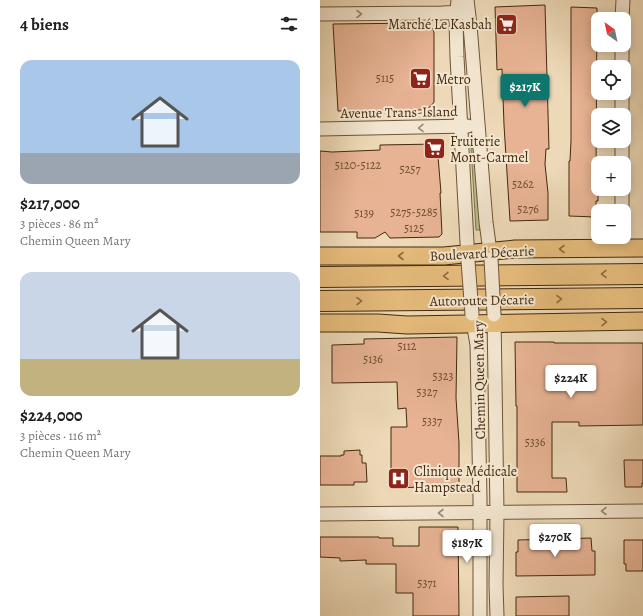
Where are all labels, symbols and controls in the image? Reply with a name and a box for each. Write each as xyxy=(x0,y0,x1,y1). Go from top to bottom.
one-way arrow xyxy=(356,10,362,18)
supermarket icon: Marché Le Kasbah xyxy=(494,11,520,37)
north arrow xyxy=(591,12,631,52)
map controls xyxy=(591,12,631,244)
text: 4 biens xyxy=(20,13,69,36)
icon: filters xyxy=(278,13,300,35)
place label: Marché Le Kasbah xyxy=(388,15,493,34)
button: locate xyxy=(591,60,631,100)
supermarket icon: Metro xyxy=(407,66,433,92)
house number: 5115 xyxy=(376,70,394,86)
place label: Metro xyxy=(436,70,471,89)
pin: $217K xyxy=(497,74,553,108)
text: $217K xyxy=(509,78,541,95)
icon: home xyxy=(124,86,196,158)
street label: Avenue Trans-Island xyxy=(339,102,458,123)
button: layers xyxy=(591,108,631,148)
one-way arrow xyxy=(418,124,424,132)
place label: Fruiterie Mont-Carmel xyxy=(450,132,529,167)
supermarket icon: Fruiterie Mont-Carmel xyxy=(422,136,448,162)
button: + xyxy=(591,156,631,196)
house number: 5120-5122 xyxy=(335,157,382,173)
house number: 5257 xyxy=(399,161,421,177)
house number: 5262 xyxy=(512,176,534,192)
text: $217,000 xyxy=(20,192,80,215)
house number: 5276 xyxy=(517,201,539,217)
house number: 5275-5285 xyxy=(390,204,438,220)
button: − xyxy=(591,204,631,244)
house number: 5139 xyxy=(354,205,374,221)
text: 3 pièces · 86 m² xyxy=(20,215,98,232)
house number: 5125 xyxy=(404,220,424,236)
text: Chemin Queen Mary xyxy=(20,232,130,249)
street label: Boulevard Décarie xyxy=(429,241,535,266)
one-way arrow xyxy=(559,245,565,253)
one-way arrow xyxy=(398,252,404,260)
one-way arrow xyxy=(601,270,607,278)
one-way arrow xyxy=(443,272,449,280)
street label: Autoroute Décarie xyxy=(429,290,534,311)
one-way arrow xyxy=(556,295,562,303)
one-way arrow xyxy=(356,297,362,305)
icon: home xyxy=(124,298,196,370)
one-way arrow xyxy=(601,318,607,326)
street label: Chemin Queen Mary xyxy=(469,320,490,440)
house number: 5112 xyxy=(397,338,417,354)
house number: 5136 xyxy=(363,351,383,367)
pin: $224K xyxy=(543,365,599,399)
house number: 5323 xyxy=(433,368,453,384)
text: $224K xyxy=(554,369,588,386)
house number: 5327 xyxy=(417,384,438,400)
text: $224,000 xyxy=(20,404,83,427)
house number: 5337 xyxy=(422,413,443,429)
text: 3 pièces · 116 m² xyxy=(20,427,101,444)
house number: 5336 xyxy=(525,434,546,450)
text: Chemin Queen Mary xyxy=(20,444,130,461)
place label: Clinique Médicale Hampstead xyxy=(414,462,517,497)
hospital icon: Clinique Médicale Hampstead xyxy=(386,466,412,492)
one-way arrow xyxy=(601,507,607,515)
one-way arrow xyxy=(438,509,444,517)
pin: $270K xyxy=(527,524,583,558)
text: $270K xyxy=(539,528,571,545)
pin: $187K xyxy=(439,530,495,564)
text: $187K xyxy=(451,534,483,551)
house number: 5371 xyxy=(417,575,437,591)

